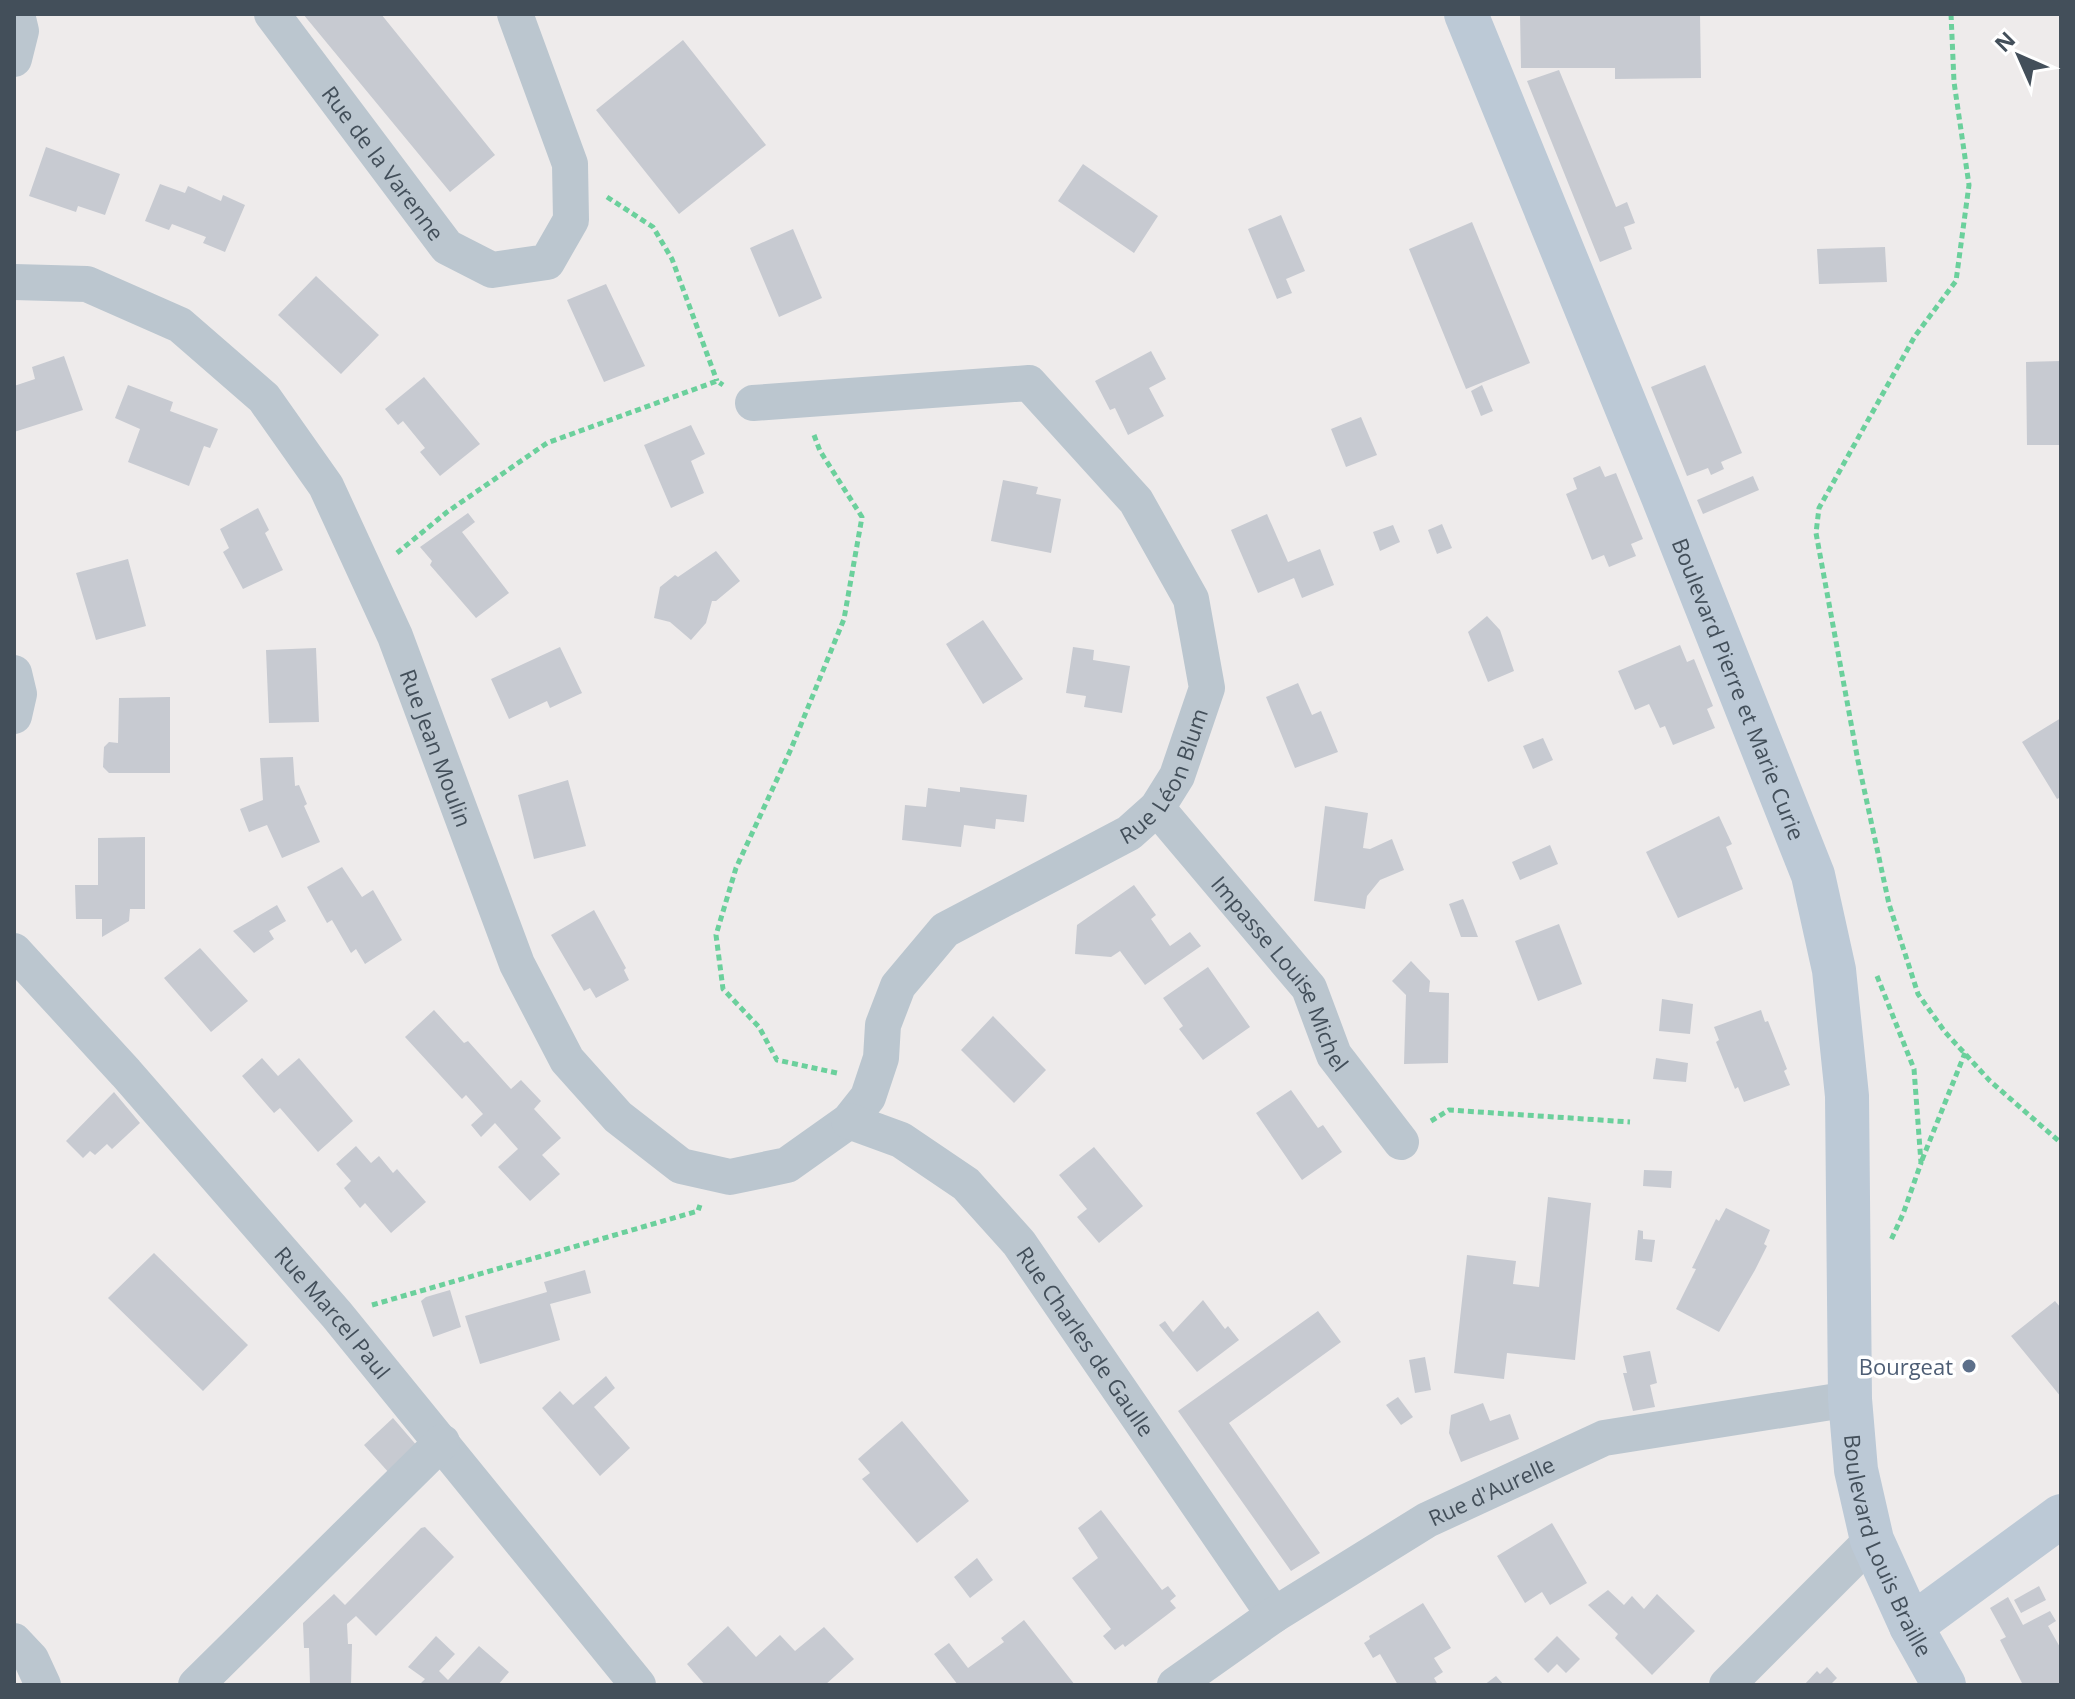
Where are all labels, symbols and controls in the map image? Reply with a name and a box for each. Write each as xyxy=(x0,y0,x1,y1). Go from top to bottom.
north arrow xyxy=(1979,16,2059,96)
text: N xyxy=(1987,24,2021,58)
street label: Rue de la Varenne xyxy=(316,79,452,246)
street label: Boulevard Pierre et Marie Curie xyxy=(1666,533,1813,844)
street label: Rue Jean Moulin xyxy=(394,665,480,831)
street label: Rue Léon Blum xyxy=(1114,704,1214,850)
street label: Impasse Louise Michel xyxy=(1205,869,1356,1077)
street label: Rue Marcel Paul xyxy=(268,1239,398,1385)
street label: Rue Charles de Gaulle xyxy=(1010,1240,1162,1442)
place label: Bourgeat xyxy=(1859,1351,1953,1381)
marker: Bourgeat xyxy=(1960,1357,1978,1375)
street label: Boulevard Louis Braille xyxy=(1838,1433,1940,1662)
street label: Rue d'Aurelle xyxy=(1423,1448,1559,1532)

